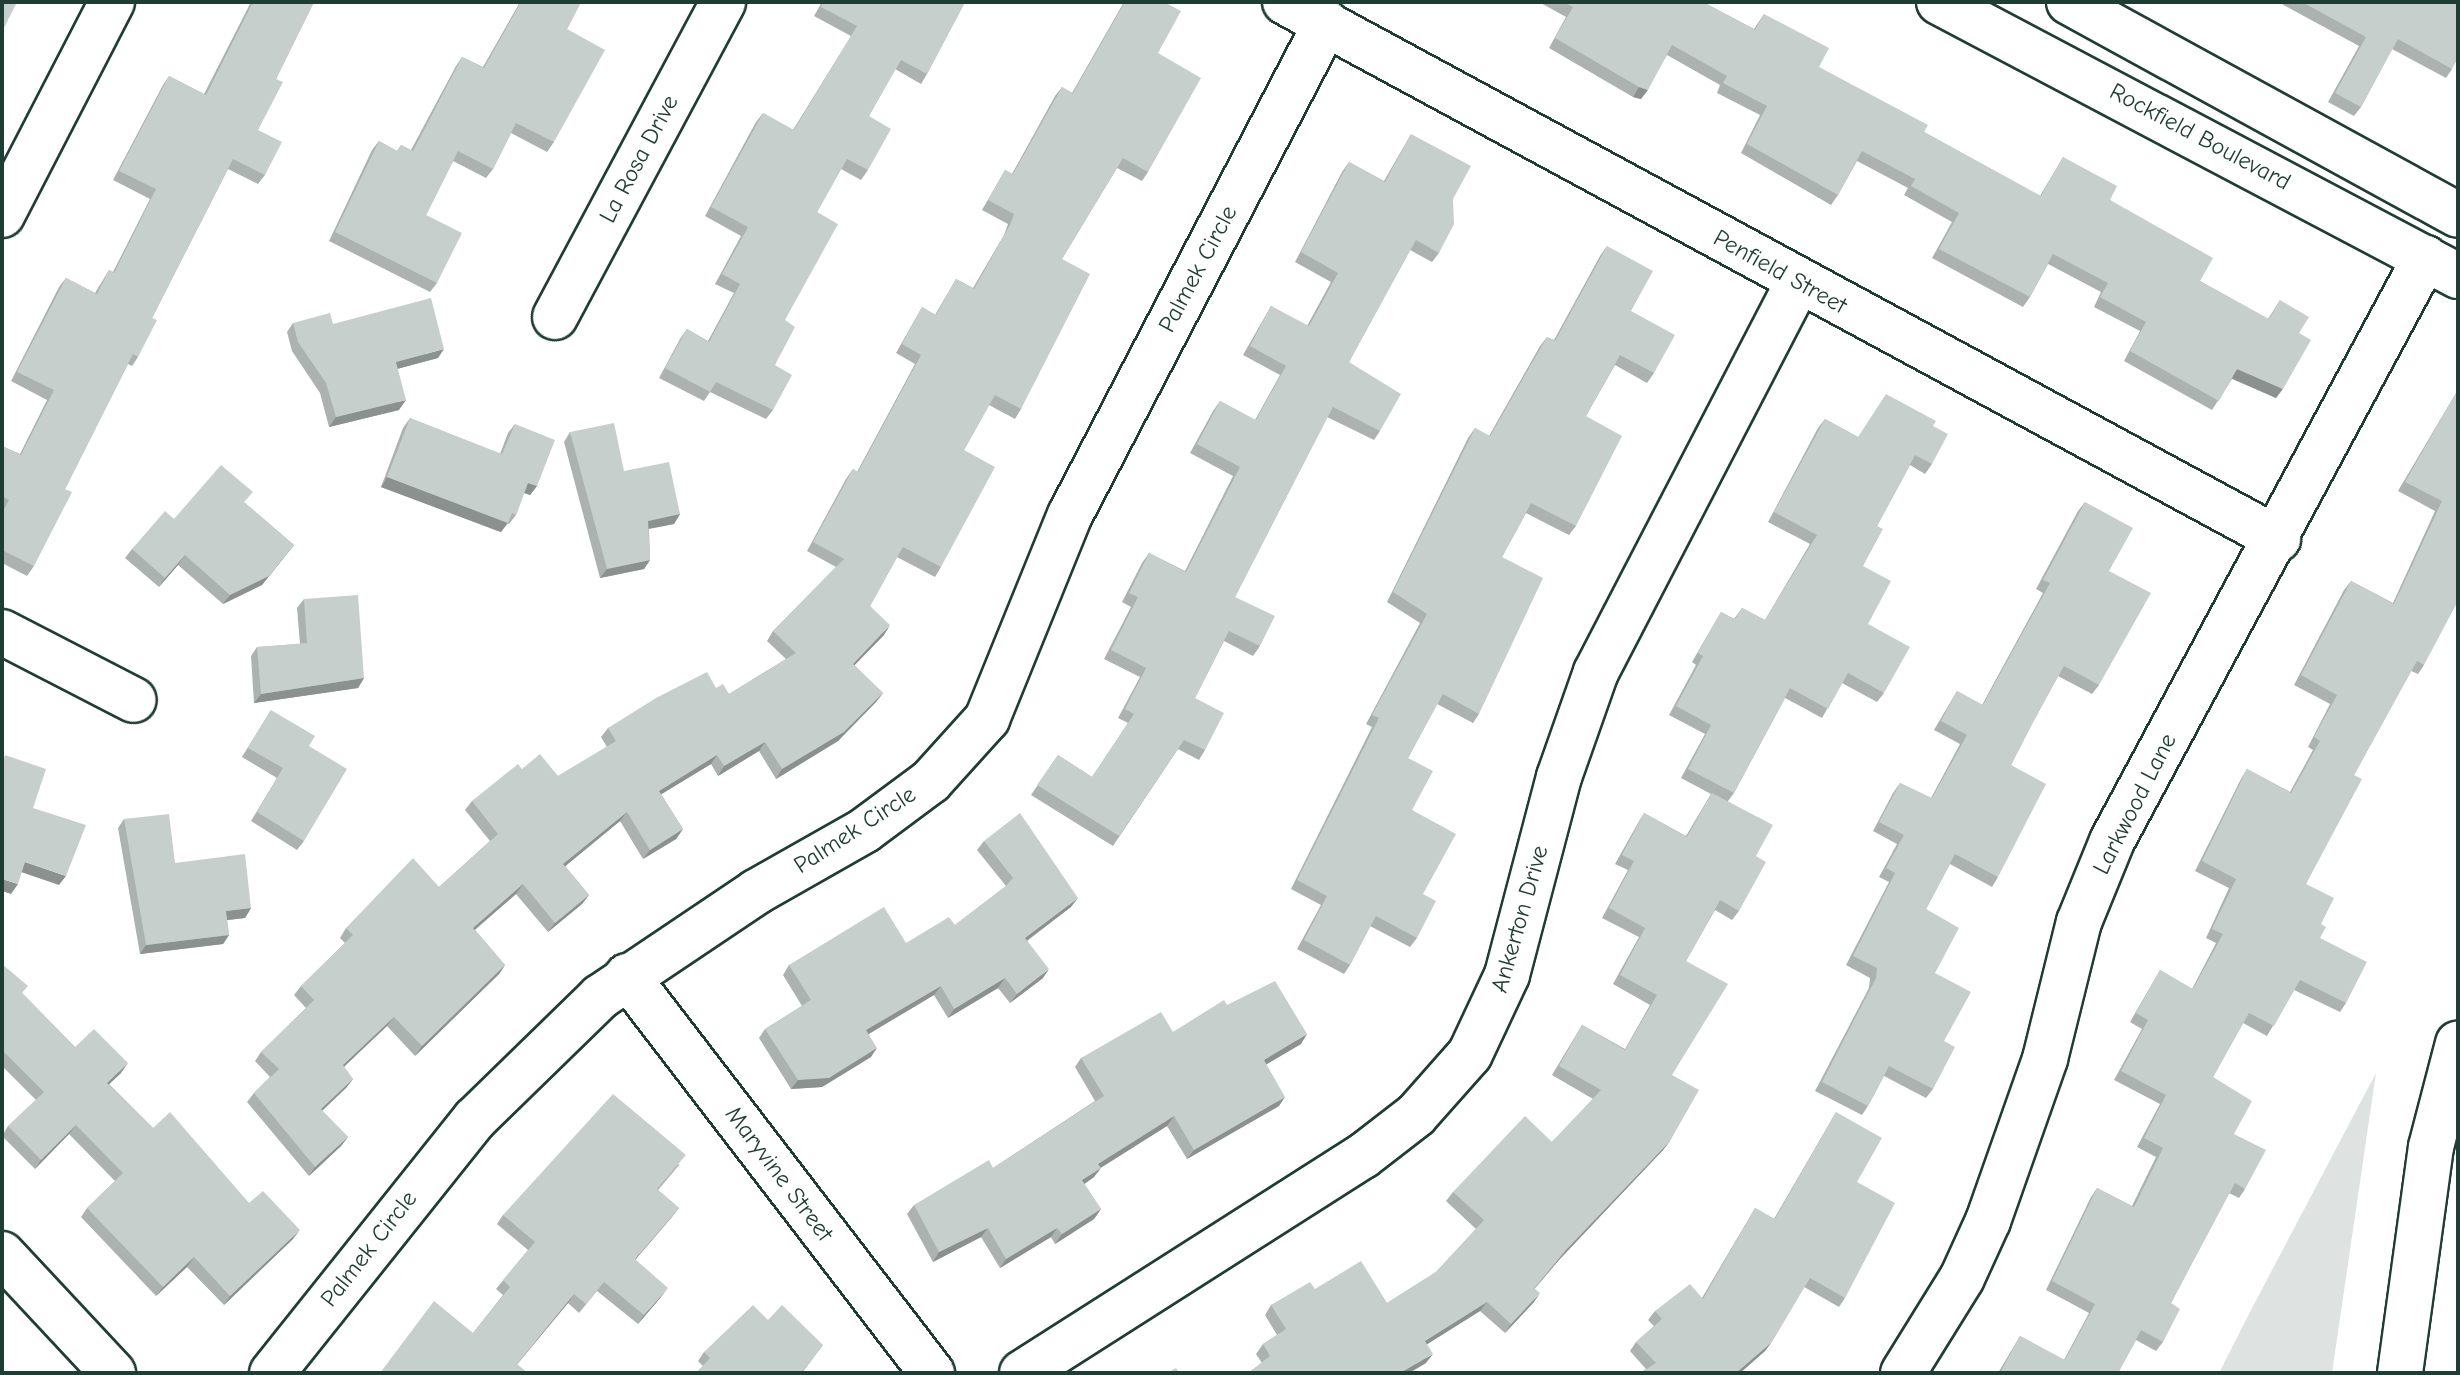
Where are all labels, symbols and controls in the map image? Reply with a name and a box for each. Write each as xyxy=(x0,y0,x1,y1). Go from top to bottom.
street label: Rockfield Boulevard xyxy=(2105,77,2295,197)
street label: La Rosa Drive xyxy=(593,90,685,228)
street label: Palmek Circle xyxy=(1153,201,1243,337)
street label: Penfield Street xyxy=(1708,224,1852,320)
street label: Larkwood Lane xyxy=(2087,729,2183,879)
street label: Palmek Circle xyxy=(789,780,921,880)
street label: Ankerton Drive xyxy=(1485,842,1555,996)
street label: Maryvine Street xyxy=(719,1101,839,1247)
street label: Palmek Circle xyxy=(315,1185,423,1313)

